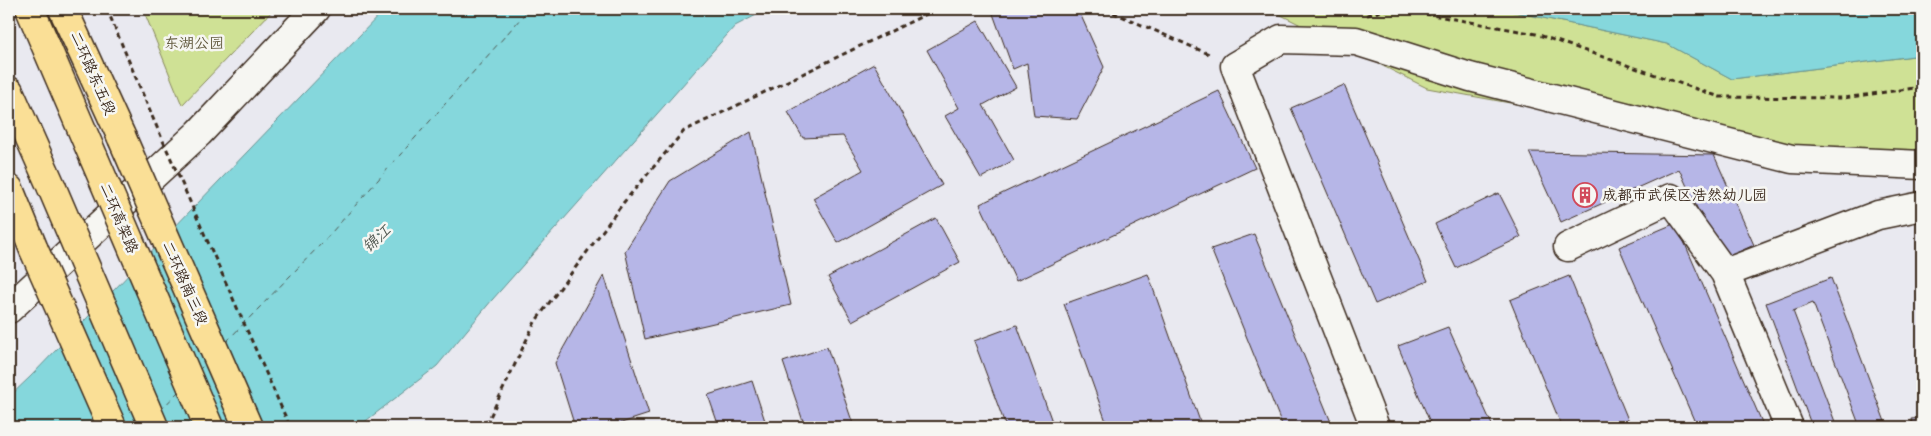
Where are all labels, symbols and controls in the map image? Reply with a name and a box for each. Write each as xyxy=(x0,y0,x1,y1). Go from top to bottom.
street label: 二环路东五段 xyxy=(66,28,120,118)
park label: 东湖公园 xyxy=(164,33,224,52)
street label: 二环高架路 xyxy=(96,180,143,256)
building icon: 成都市武侯区浩然幼儿园 xyxy=(1572,182,1598,208)
place label: 成都市武侯区浩然幼儿园 xyxy=(1602,185,1767,204)
water label: 锦江 xyxy=(357,219,395,256)
street label: 二环路南三段 xyxy=(158,238,212,328)

